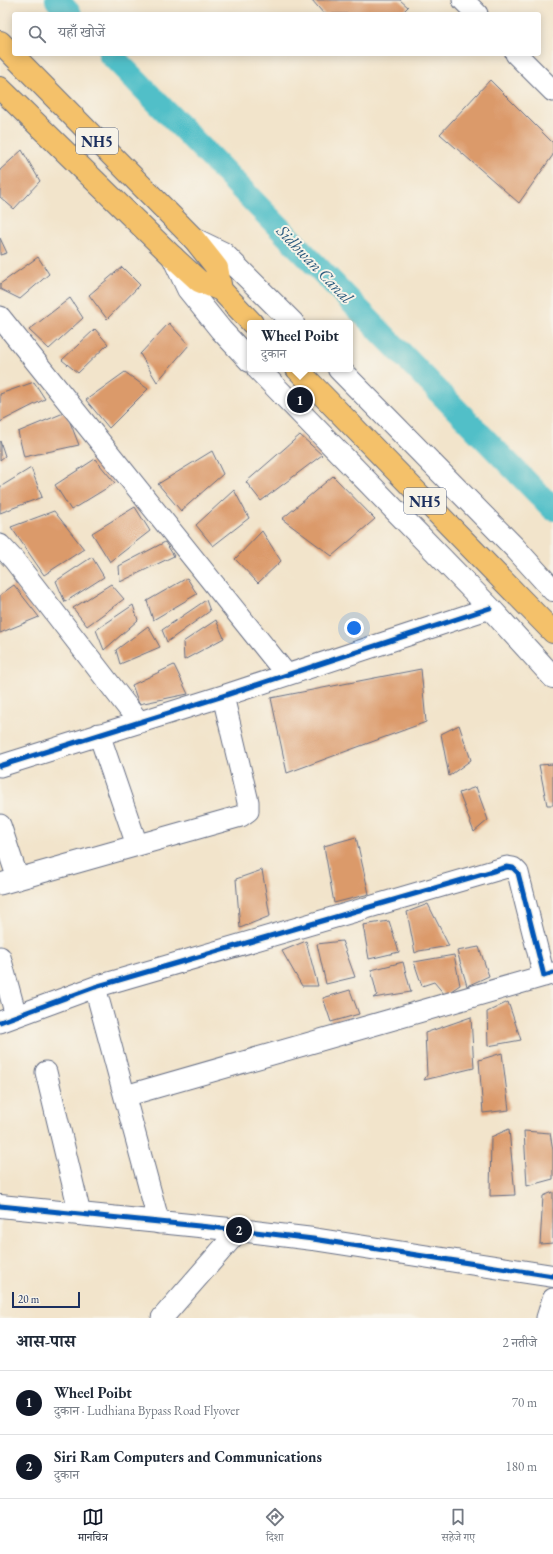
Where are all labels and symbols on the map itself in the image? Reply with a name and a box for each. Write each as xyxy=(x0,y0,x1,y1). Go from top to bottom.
road number: NH5 xyxy=(76,128,118,154)
water label: Sidhwan Canal xyxy=(271,219,359,309)
pin: 1 xyxy=(287,385,313,415)
road number: NH5 xyxy=(404,488,446,514)
your location xyxy=(344,618,364,638)
pin: 2 xyxy=(226,1215,252,1245)
scale bar xyxy=(12,1290,80,1309)

